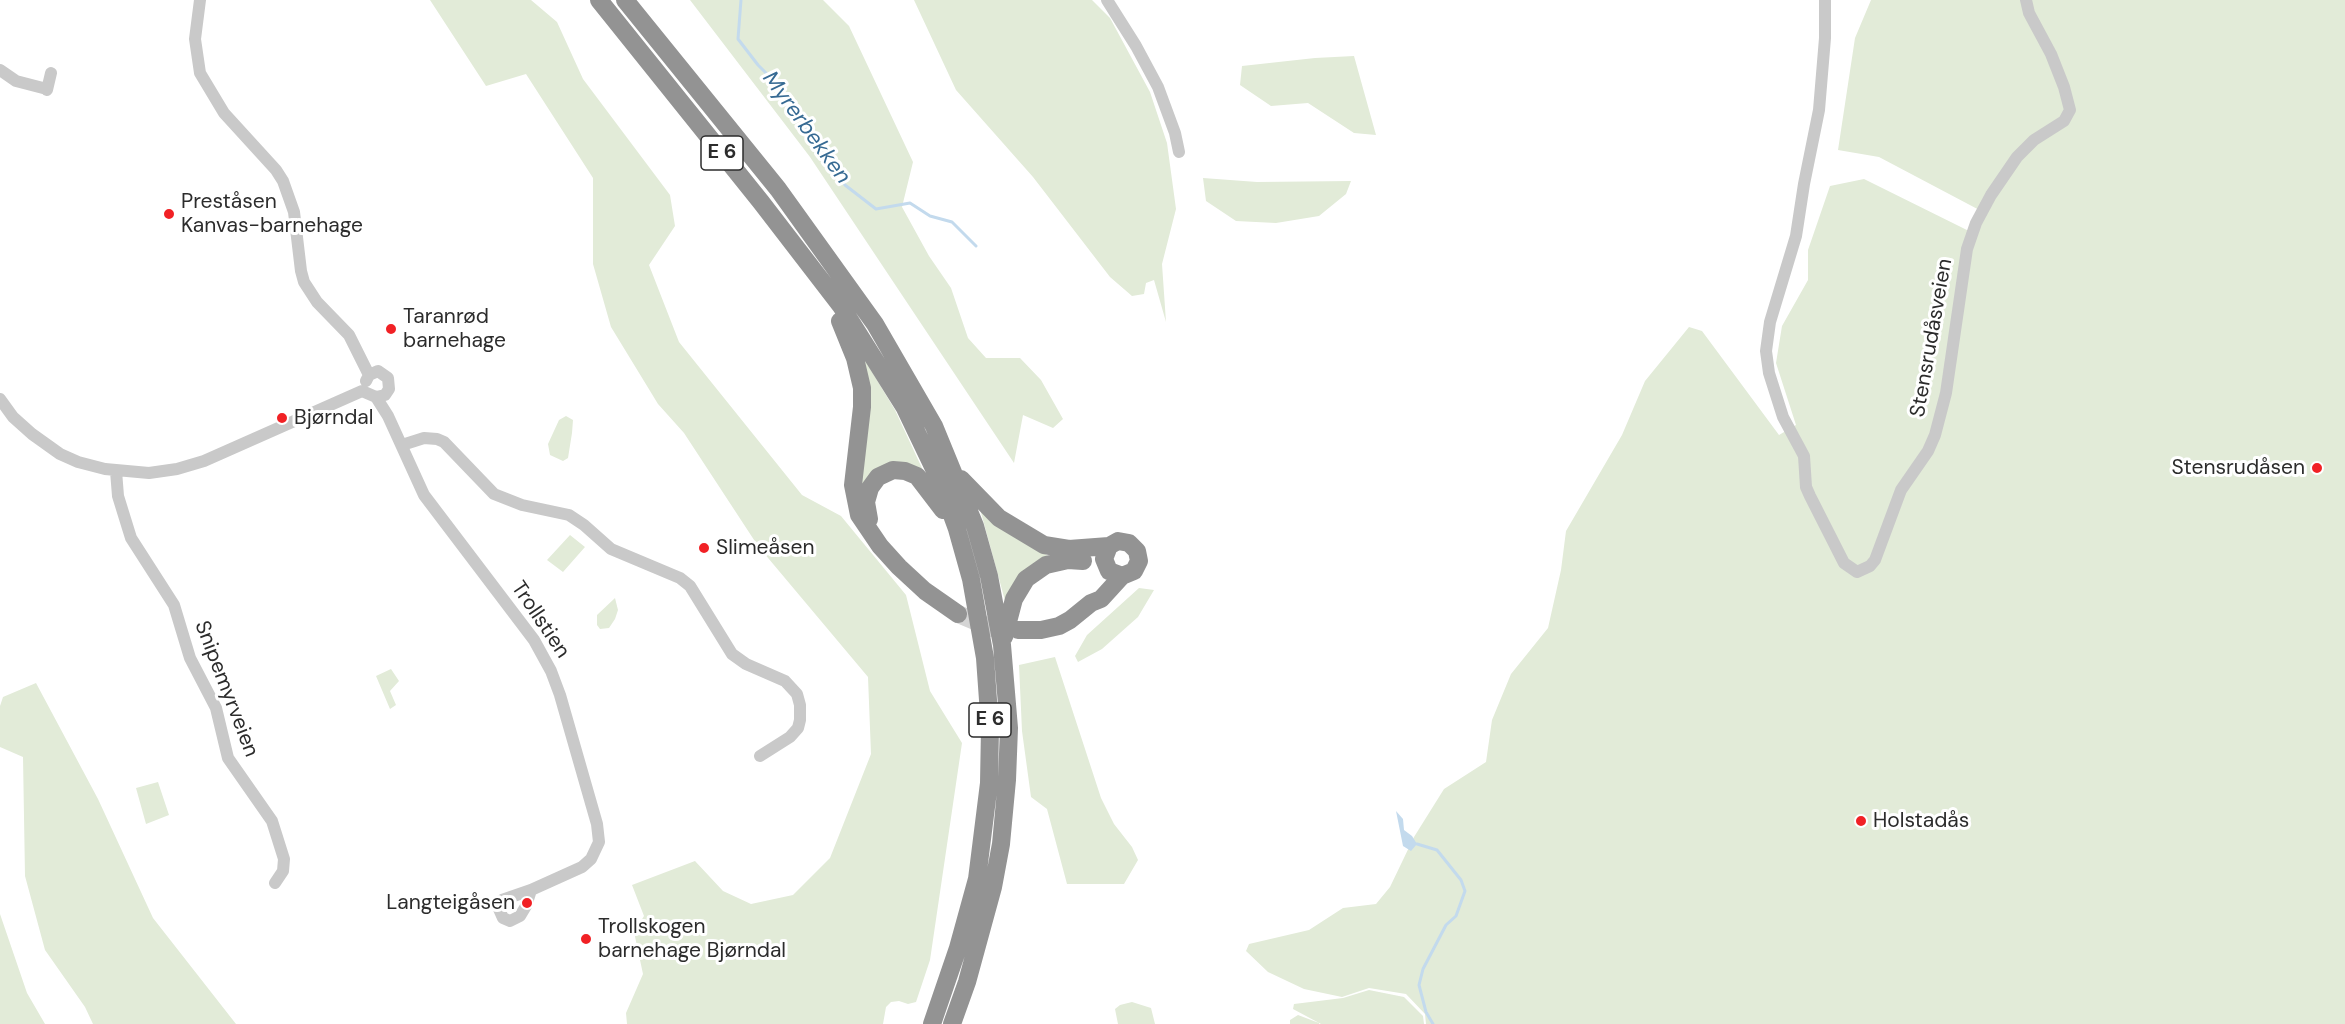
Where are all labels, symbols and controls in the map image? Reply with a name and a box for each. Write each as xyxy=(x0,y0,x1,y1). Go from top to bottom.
water label: Myrerbekken xyxy=(756,67,856,189)
road number: E 6 xyxy=(701,136,743,170)
place label: Preståsen Kanvas-barnehage xyxy=(181,189,363,239)
marker: Preståsen Kanvas-barnehage xyxy=(162,207,176,221)
street label: Stensrudåsveien xyxy=(1906,257,1958,419)
place label: Taranrød barnehage xyxy=(403,304,506,354)
marker: Taranrød barnehage xyxy=(384,322,398,336)
place label: Bjørndal xyxy=(294,405,373,431)
marker: Bjørndal xyxy=(275,411,289,425)
place label: Stensrudåsen xyxy=(2171,455,2305,481)
marker: Stensrudåsen xyxy=(2310,461,2324,475)
place label: Slimeåsen xyxy=(716,535,814,561)
marker: Slimeåsen xyxy=(697,541,711,555)
street label: Trollstien xyxy=(505,577,575,663)
street label: Snipemyrveien xyxy=(188,617,264,761)
road number: E 6 xyxy=(969,703,1011,737)
place label: Holstadås xyxy=(1873,808,1969,834)
marker: Holstadås xyxy=(1854,814,1868,828)
place label: Langteigåsen xyxy=(386,890,515,916)
marker: Langteigåsen xyxy=(520,896,534,910)
place label: Trollskogen barnehage Bjørndal xyxy=(598,914,786,964)
marker: Trollskogen barnehage Bjørndal xyxy=(579,932,593,946)

